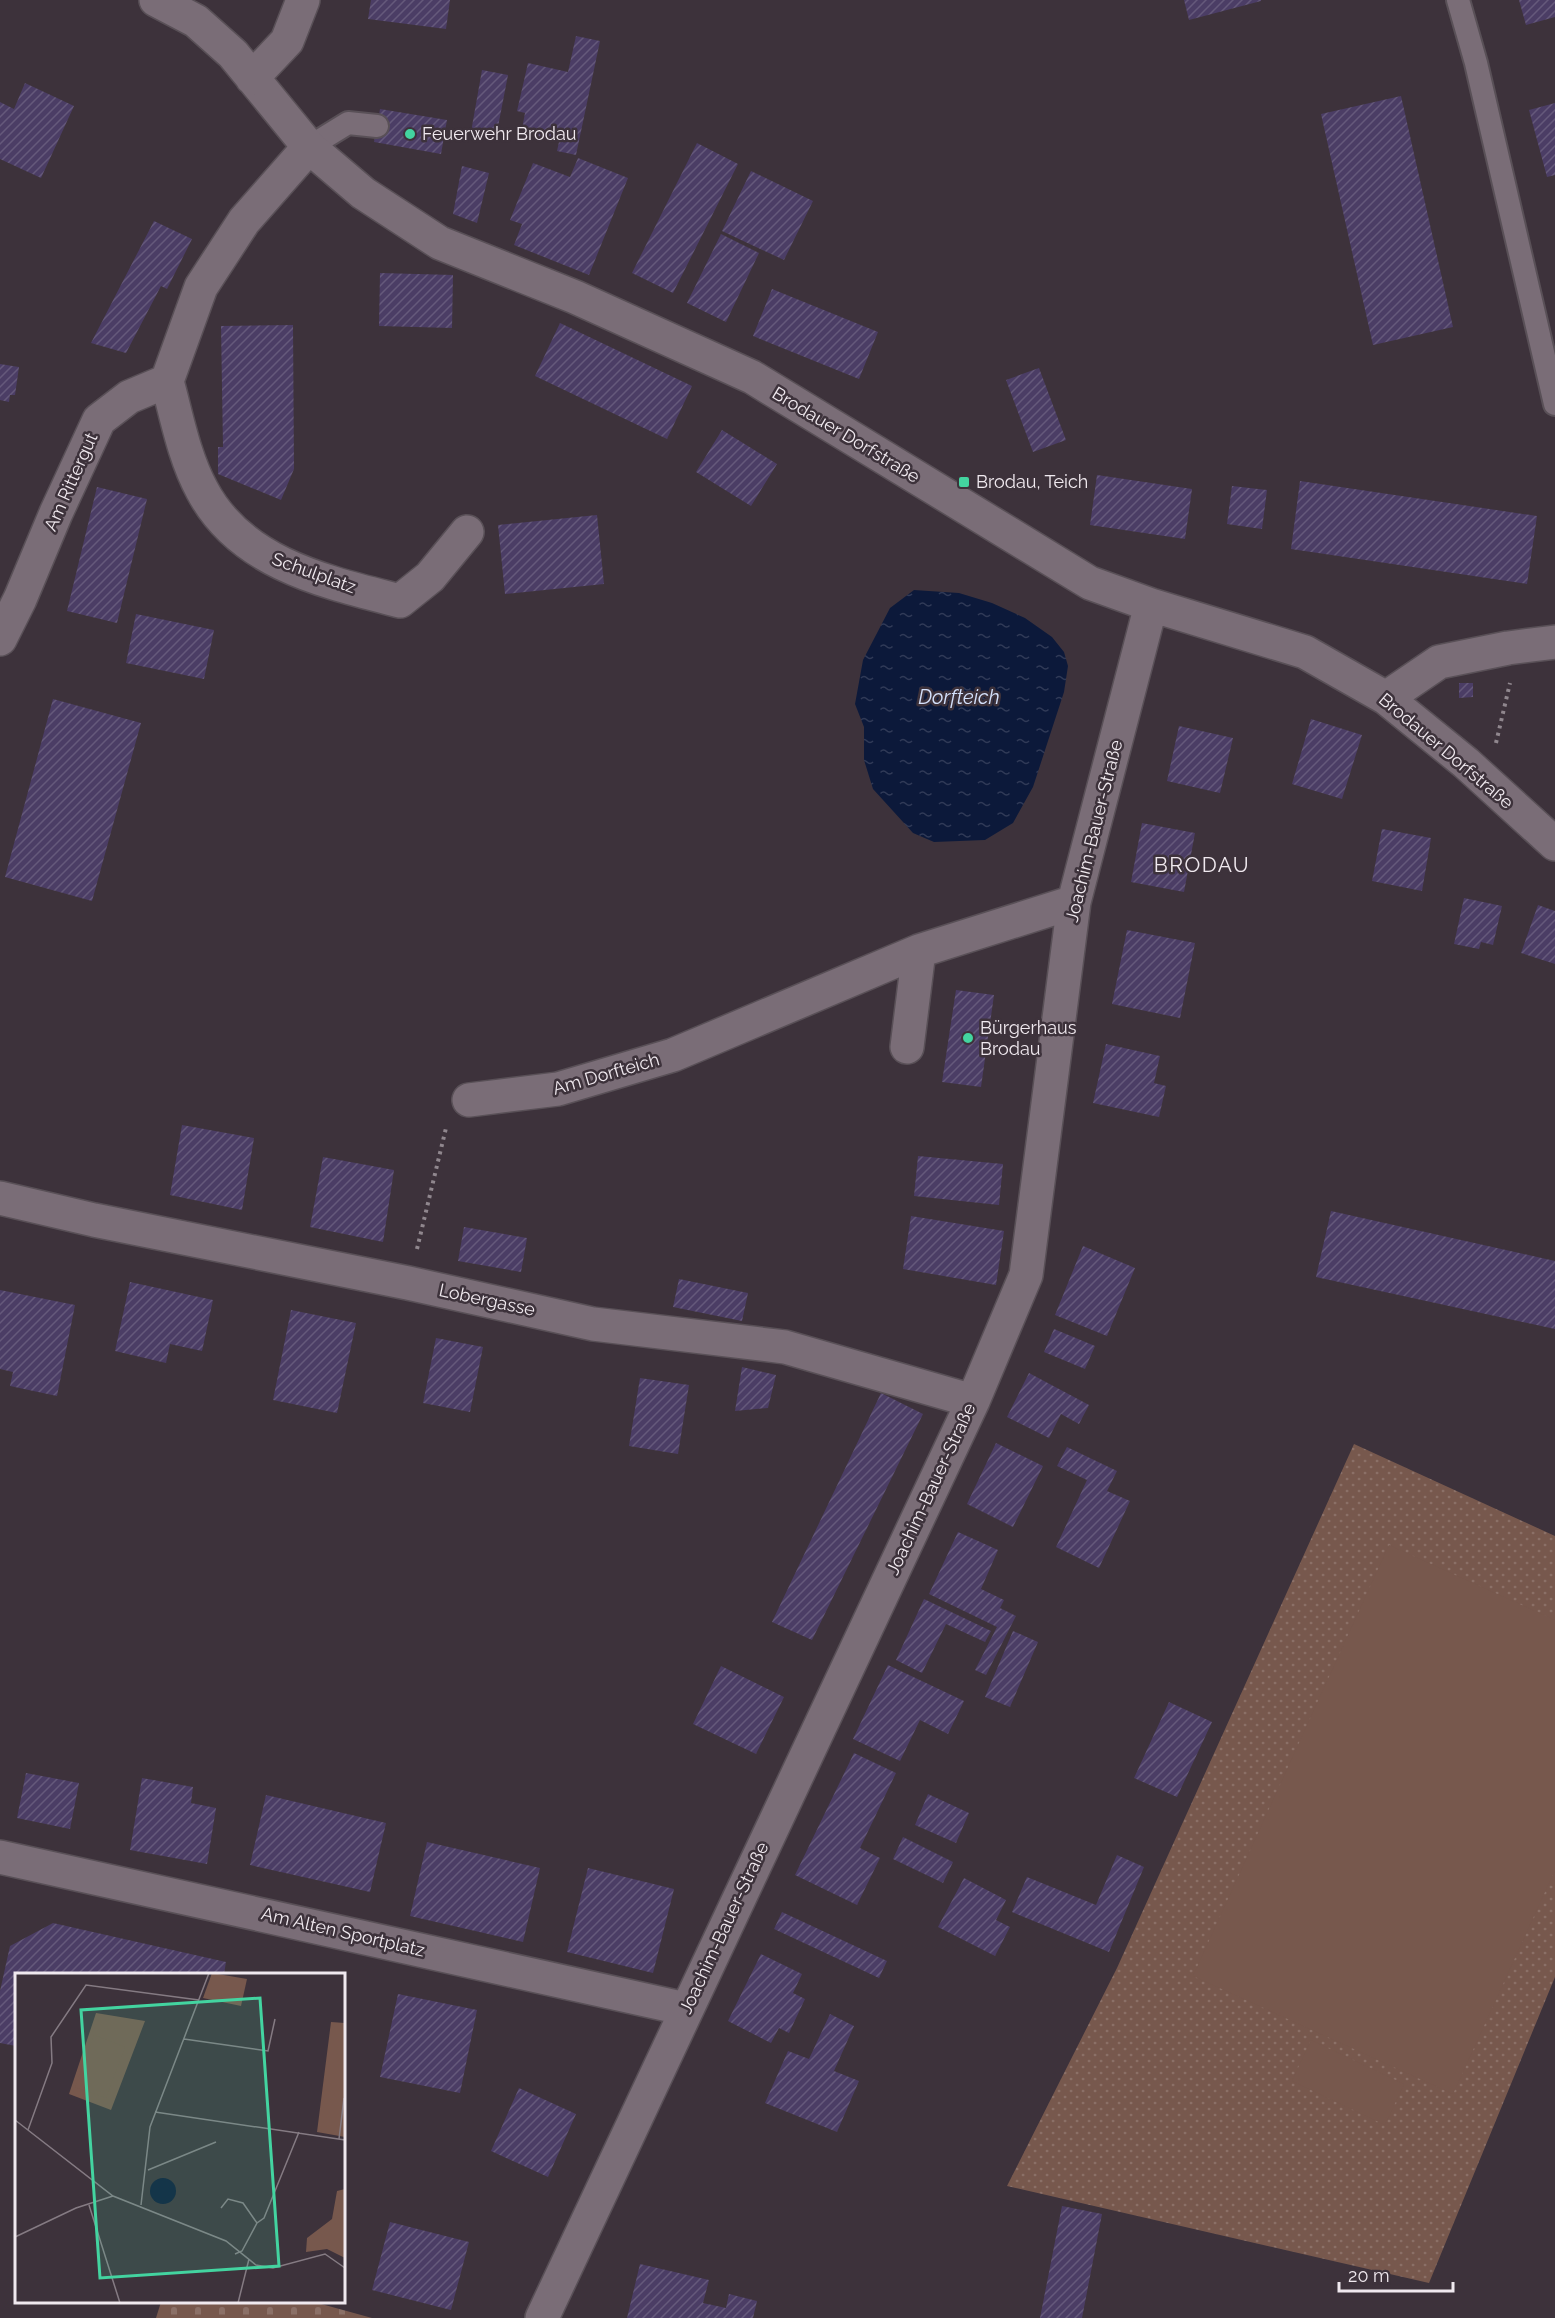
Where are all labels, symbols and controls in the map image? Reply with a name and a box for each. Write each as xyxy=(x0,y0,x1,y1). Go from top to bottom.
place label: Feuerwehr Brodau xyxy=(422,123,576,144)
marker: Feuerwehr Brodau xyxy=(403,127,417,141)
street label: Brodauer Dorfstraße xyxy=(769,382,924,487)
street label: Am Rittergut xyxy=(40,429,102,534)
place label: Brodau, Teich xyxy=(976,471,1088,492)
marker: Brodau, Teich xyxy=(957,475,971,489)
street label: Schulplatz xyxy=(269,548,359,597)
water label: Dorfteich xyxy=(918,685,1000,709)
street label: Brodauer Dorfstraße xyxy=(1375,688,1518,813)
street label: Joachim-Bauer-Straße xyxy=(1061,737,1126,924)
district label: BRODAU xyxy=(1154,852,1250,877)
place label: Bürgerhaus Brodau xyxy=(980,1017,1077,1059)
marker: Bürgerhaus Brodau xyxy=(961,1031,975,1045)
street label: Am Dorfteich xyxy=(550,1048,662,1099)
street label: Lobergasse xyxy=(437,1279,537,1320)
street label: Joachim-Bauer-Straße xyxy=(881,1399,980,1578)
street label: Joachim-Bauer-Straße xyxy=(674,1838,773,2017)
street label: Am Alten Sportplatz xyxy=(259,1902,427,1961)
inset map xyxy=(15,1973,345,2303)
scale bar xyxy=(1339,2255,1453,2293)
text: 20 m xyxy=(1348,2265,1390,2286)

